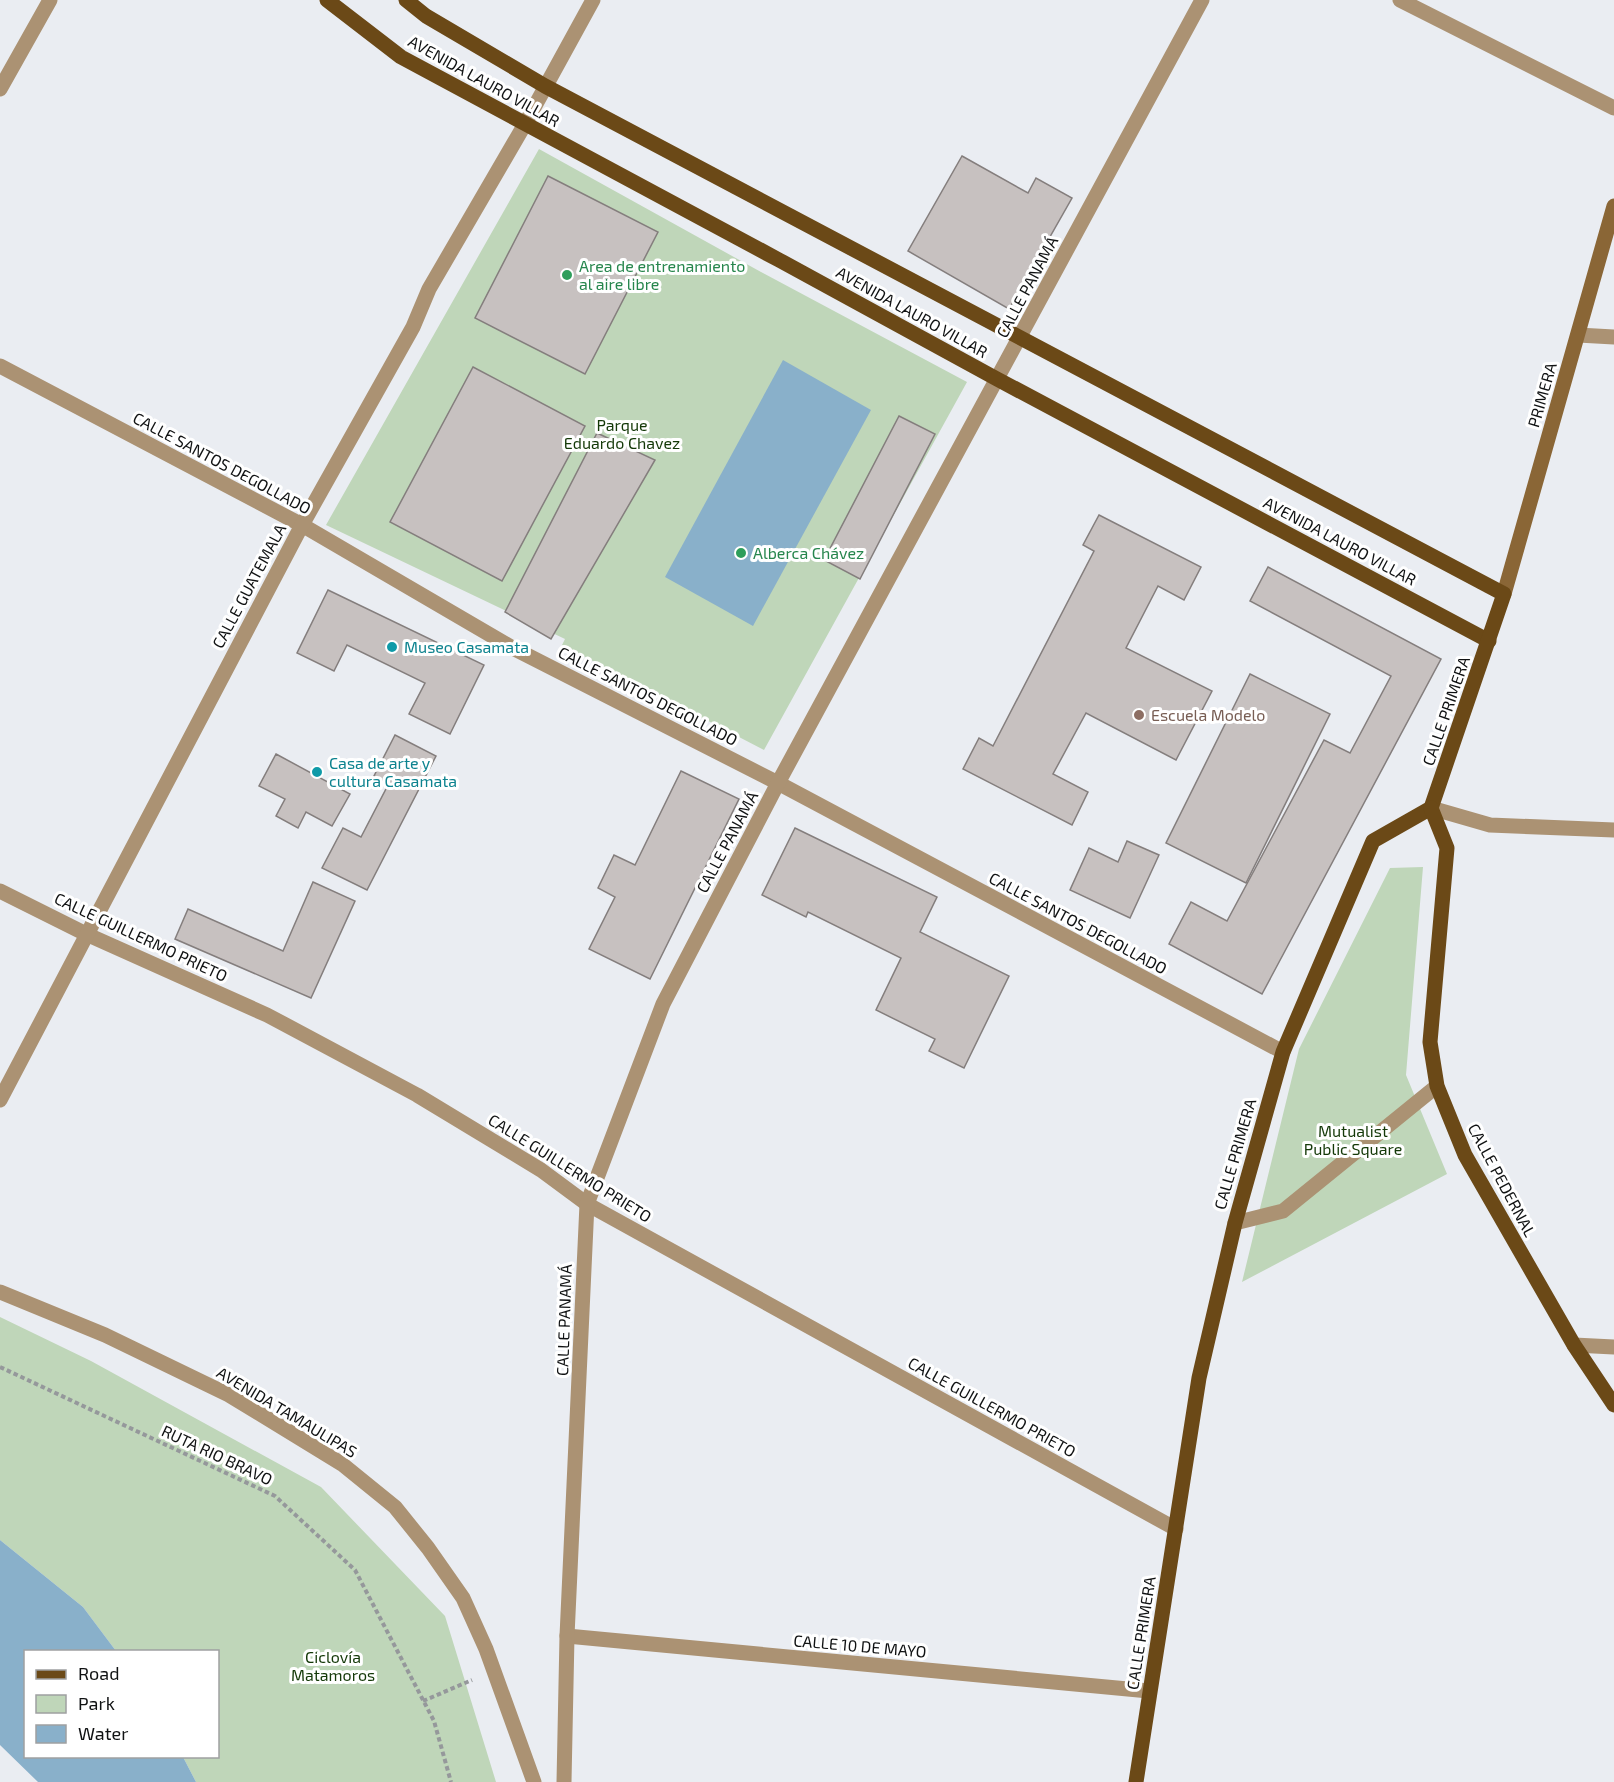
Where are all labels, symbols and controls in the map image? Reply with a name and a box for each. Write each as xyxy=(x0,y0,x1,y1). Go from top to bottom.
street label: AVENIDA LAURO VILLAR xyxy=(405,31,563,130)
street label: CALLE PANAMÁ xyxy=(992,233,1061,341)
place label: Area de entrenamiento al aire libre xyxy=(579,256,745,293)
street label: AVENIDA LAURO VILLAR xyxy=(833,262,991,361)
marker: Area de entrenamiento al aire libre xyxy=(560,268,574,282)
street label: PRIMERA xyxy=(1523,360,1560,429)
street label: CALLE SANTOS DEGOLLADO xyxy=(130,408,314,518)
park label: Parque Eduardo Chavez xyxy=(564,415,680,452)
street label: AVENIDA LAURO VILLAR xyxy=(1261,492,1420,589)
street label: CALLE GUATEMALA xyxy=(208,520,289,651)
place label: Alberca Chávez xyxy=(753,543,864,562)
marker: Alberca Chávez xyxy=(734,546,748,560)
place label: Museo Casamata xyxy=(404,637,529,656)
marker: Museo Casamata xyxy=(385,640,399,654)
street label: CALLE SANTOS DEGOLLADO xyxy=(555,642,741,749)
street label: CALLE PRIMERA xyxy=(1418,654,1473,768)
place label: Escuela Modelo xyxy=(1151,705,1265,724)
marker: Escuela Modelo xyxy=(1132,708,1146,722)
place label: Casa de arte y cultura Casamata xyxy=(329,753,457,790)
marker: Casa de arte y cultura Casamata xyxy=(310,765,324,779)
street label: CALLE PANAMÁ xyxy=(692,788,761,896)
street label: CALLE SANTOS DEGOLLADO xyxy=(986,868,1170,978)
street label: CALLE GUILLERMO PRIETO xyxy=(52,888,231,985)
street label: CALLE PRIMERA xyxy=(1210,1096,1259,1211)
street label: CALLE GUILLERMO PRIETO xyxy=(485,1110,655,1226)
street label: CALLE PEDERNAL xyxy=(1465,1120,1540,1240)
park label: Mutualist Public Square xyxy=(1304,1121,1402,1158)
street label: CALLE PANAMÁ xyxy=(552,1264,575,1376)
street label: CALLE GUILLERMO PRIETO xyxy=(905,1352,1079,1461)
street label: AVENIDA TAMAULIPAS xyxy=(214,1362,361,1461)
street label: RUTA RIO BRAVO xyxy=(159,1421,276,1488)
street label: CALLE PRIMERA xyxy=(1122,1575,1159,1691)
street label: CALLE 10 DE MAYO xyxy=(793,1630,927,1661)
park label: Ciclovía Matamoros xyxy=(291,1647,375,1684)
legend xyxy=(24,1650,219,1758)
text: Road xyxy=(78,1662,119,1684)
text: Park xyxy=(78,1692,115,1714)
text: Water xyxy=(78,1722,128,1744)

